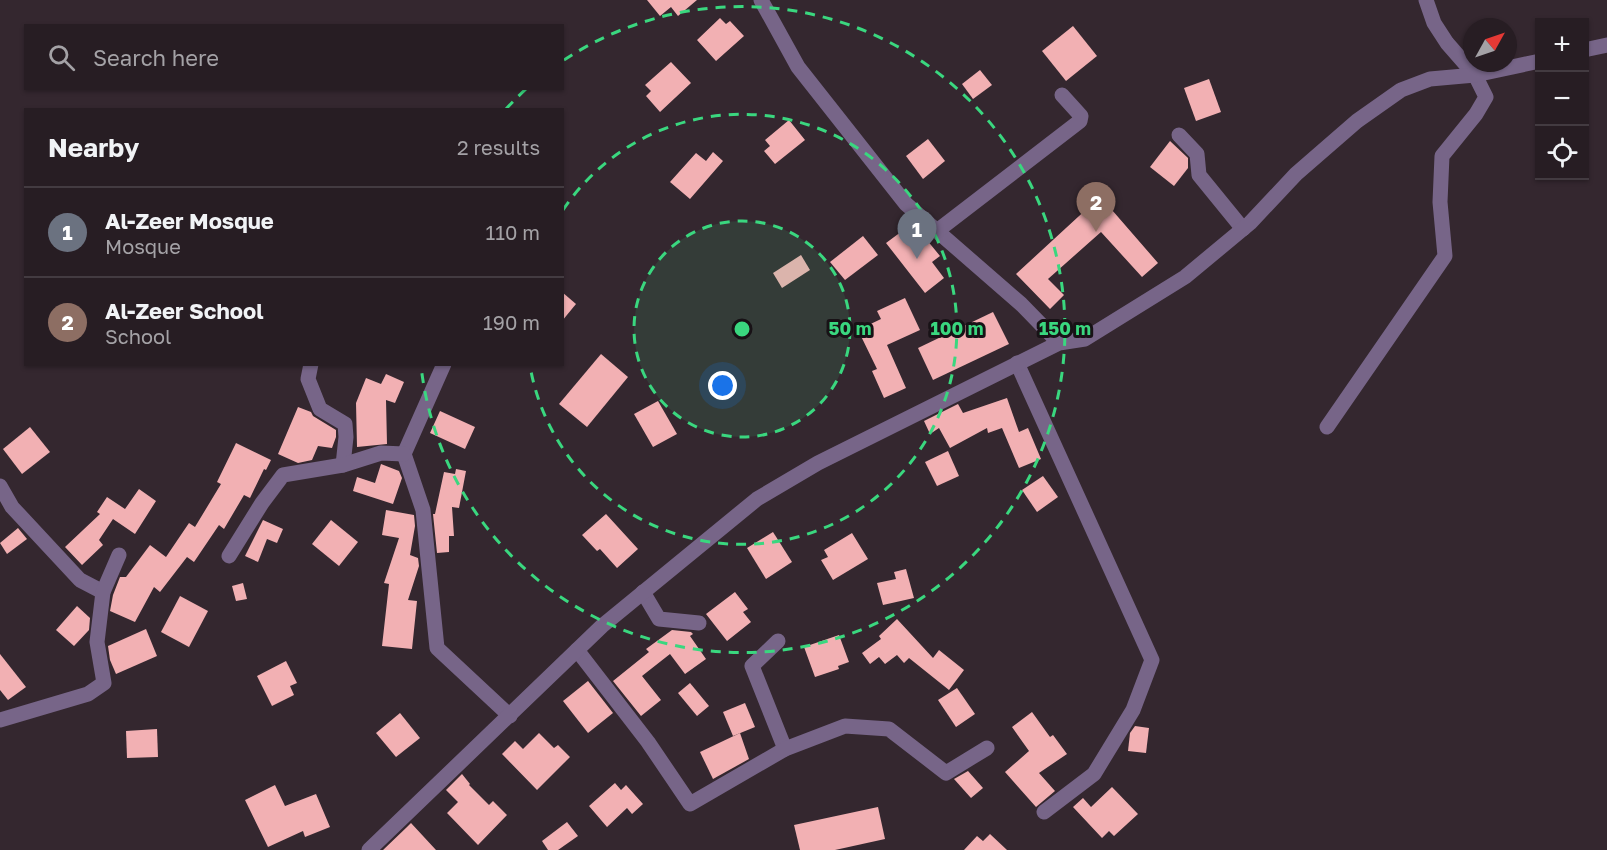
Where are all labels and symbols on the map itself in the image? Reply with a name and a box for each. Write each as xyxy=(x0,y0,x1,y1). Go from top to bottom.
north arrow xyxy=(1463,18,1517,72)
pin: 2 xyxy=(1076,182,1116,232)
pin: 1 xyxy=(898,210,936,259)
text: 50 m xyxy=(829,317,871,339)
text: 100 m xyxy=(931,317,983,339)
text: 150 m xyxy=(1039,317,1091,339)
centre of rings xyxy=(732,319,752,339)
your location xyxy=(708,371,737,400)

